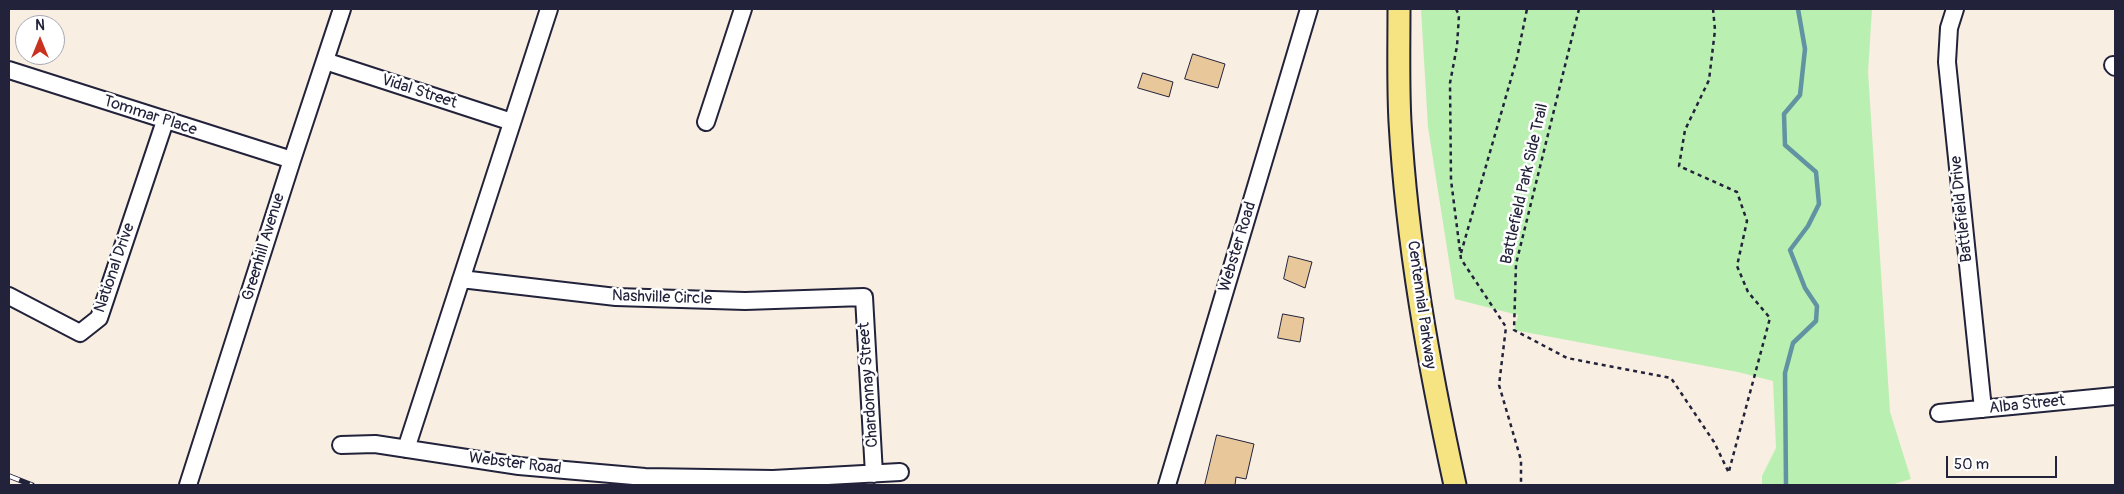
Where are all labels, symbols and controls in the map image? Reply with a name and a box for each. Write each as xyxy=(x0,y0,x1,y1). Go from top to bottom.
north arrow xyxy=(15,15,65,65)
text: N xyxy=(35,17,45,34)
street label: Vidal Street xyxy=(379,71,459,113)
street label: Tommar Place xyxy=(101,92,199,140)
street label: Battlefield Park Side Trail xyxy=(1497,102,1553,266)
street label: Battlefield Drive xyxy=(1947,155,1977,263)
street label: Greenhill Avenue xyxy=(239,191,289,303)
street label: Webster Road xyxy=(1215,200,1261,294)
street label: National Drive xyxy=(91,221,139,315)
street label: Centennial Parkway xyxy=(1403,240,1439,370)
street label: Nashville Circle xyxy=(612,287,712,309)
street label: Chardonnay Street xyxy=(855,322,883,448)
street label: Alba Street xyxy=(1988,391,2066,419)
scale bar xyxy=(1949,446,2060,478)
street label: Webster Road xyxy=(468,449,562,479)
text: 50 m xyxy=(1954,455,1989,474)

